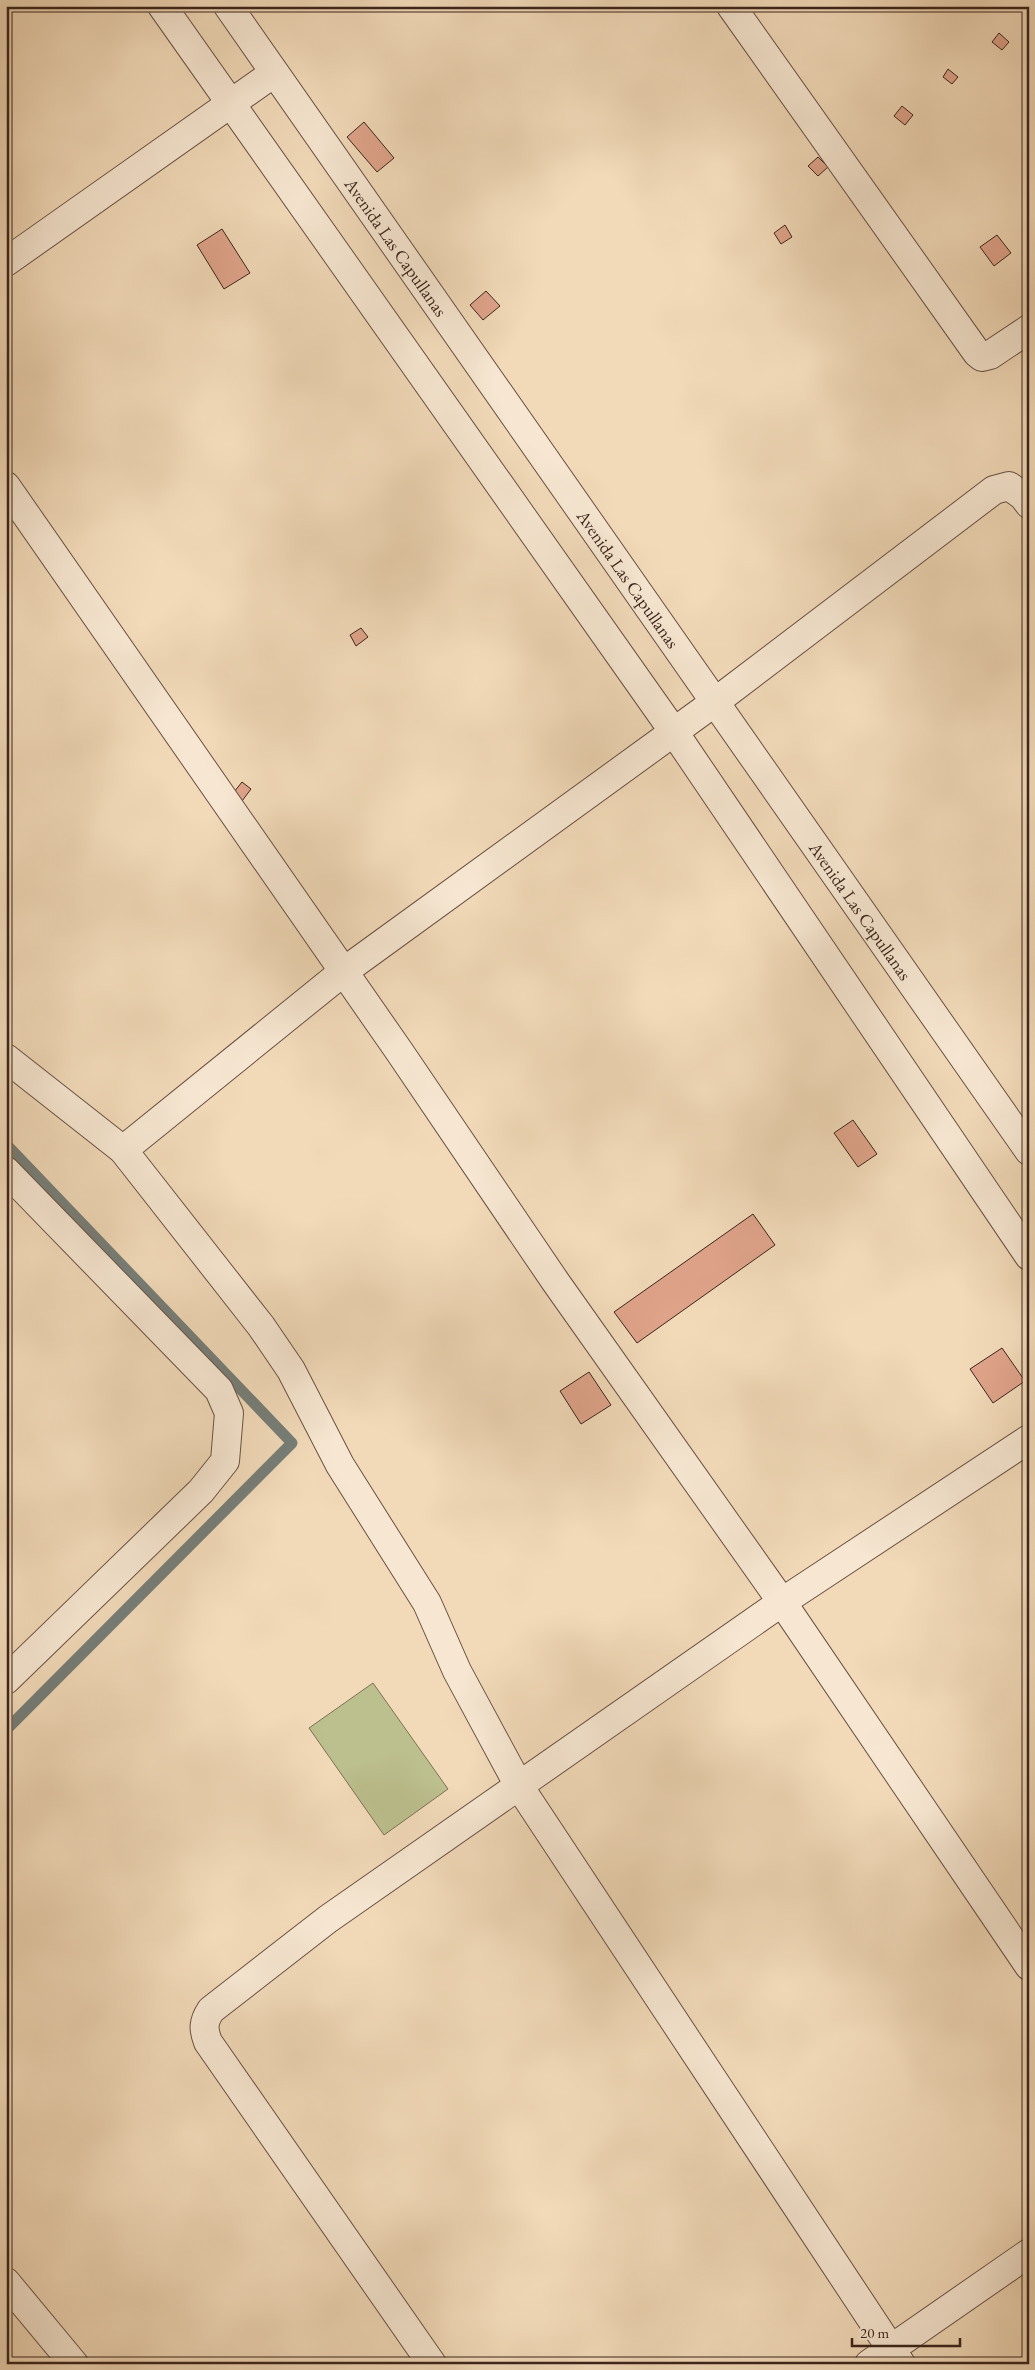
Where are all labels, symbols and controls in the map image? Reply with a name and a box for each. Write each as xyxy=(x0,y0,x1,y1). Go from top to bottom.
street label: Avenida Las Capullanas xyxy=(340,172,453,321)
street label: Avenida Las Capullanas xyxy=(572,504,685,653)
street label: Avenida Las Capullanas xyxy=(804,836,917,984)
scale bar xyxy=(852,2315,960,2347)
text: 20 m xyxy=(860,2323,889,2342)

